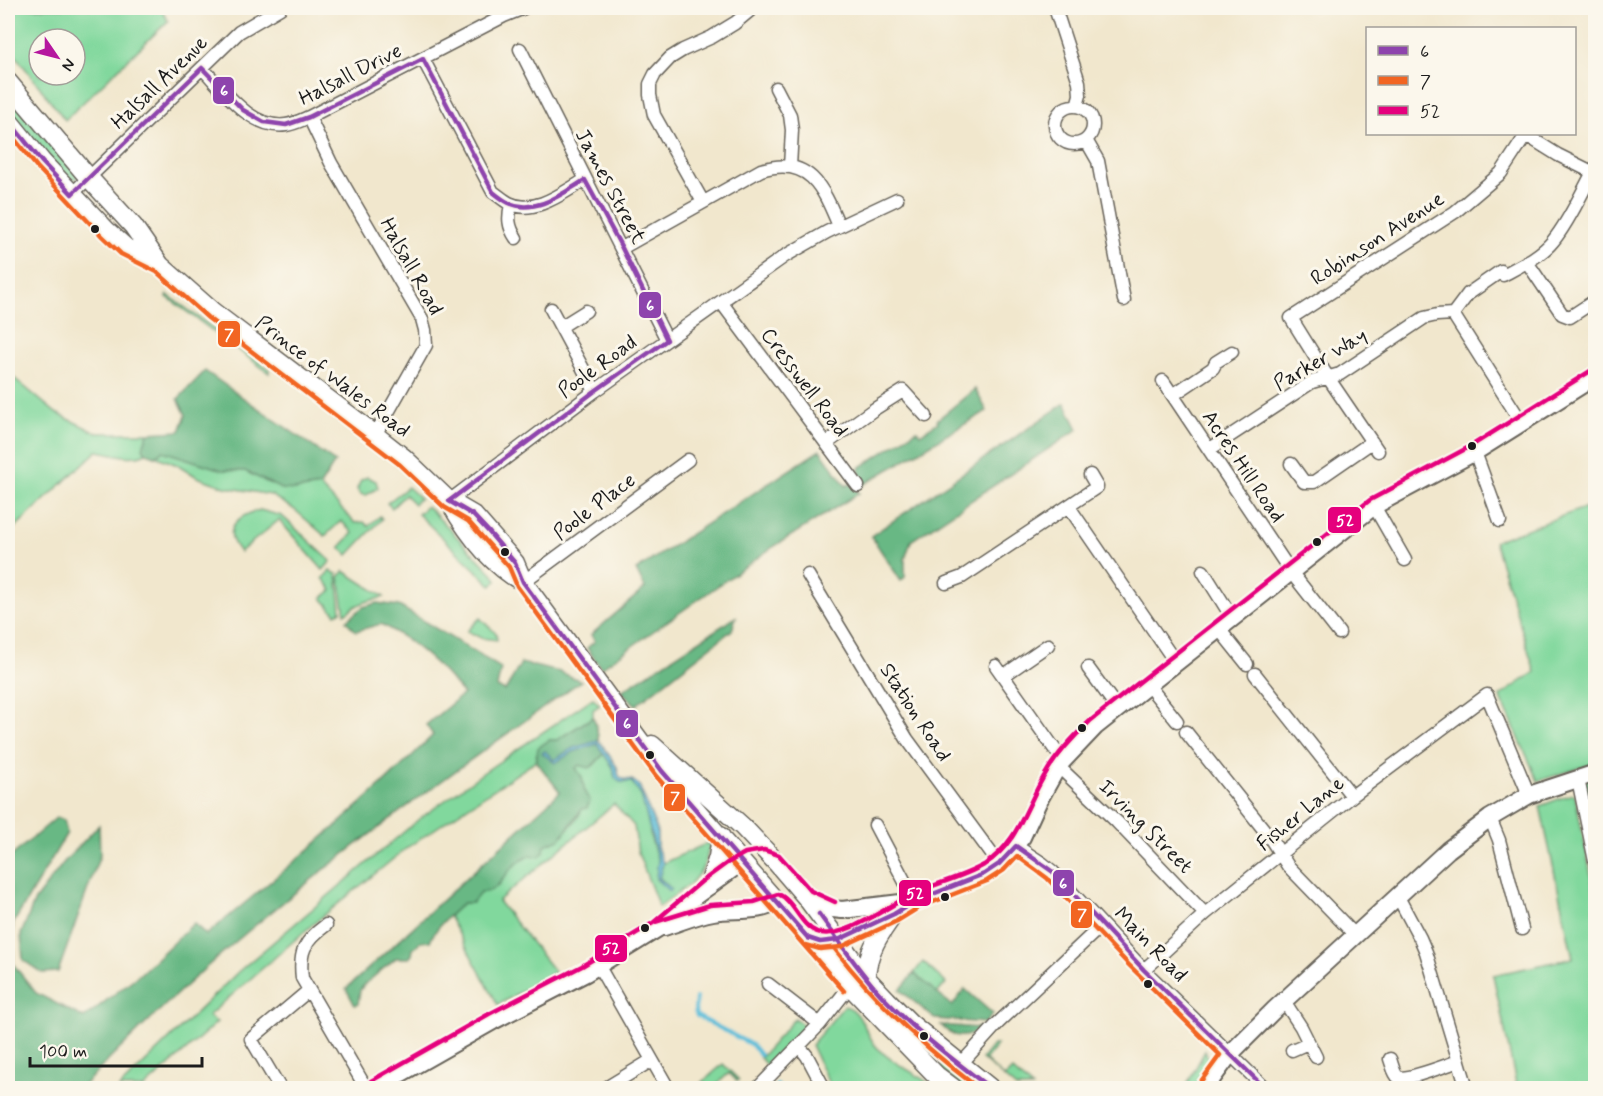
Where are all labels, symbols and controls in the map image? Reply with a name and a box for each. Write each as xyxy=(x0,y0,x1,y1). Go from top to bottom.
north arrow xyxy=(27,27,87,87)
legend xyxy=(1366,27,1576,135)
street label: Halsall Avenue xyxy=(105,29,214,136)
street label: Halsall Drive xyxy=(294,37,407,113)
text: 6 xyxy=(1420,40,1429,64)
text: N xyxy=(56,54,80,75)
text: 7 xyxy=(1420,70,1431,94)
line badge: 6 xyxy=(212,76,235,105)
text: 6 xyxy=(220,81,228,102)
text: 52 xyxy=(1420,100,1440,124)
street label: James Street xyxy=(568,124,652,249)
street label: Robinson Avenue xyxy=(1305,185,1450,292)
street label: Halsall Road xyxy=(373,213,449,320)
unlabelled marker xyxy=(89,223,101,235)
line badge: 6 xyxy=(638,291,662,319)
text: 6 xyxy=(646,296,654,317)
street label: Prince of Wales Road xyxy=(249,309,416,444)
line badge: 7 xyxy=(217,320,241,348)
street label: Cresswell Road xyxy=(754,322,855,443)
street label: Parker Way xyxy=(1269,322,1372,398)
text: 7 xyxy=(224,325,234,346)
street label: Poole Road xyxy=(553,329,643,405)
street label: Acres Hill Road xyxy=(1195,405,1291,528)
unlabelled marker xyxy=(1466,440,1478,452)
street label: Poole Place xyxy=(548,467,642,547)
line badge: 52 xyxy=(1327,506,1362,534)
text: 52 xyxy=(1336,511,1354,532)
unlabelled marker xyxy=(1311,536,1323,548)
unlabelled marker xyxy=(499,546,511,558)
street label: Station Road xyxy=(873,658,957,767)
line badge: 6 xyxy=(615,709,639,738)
text: 6 xyxy=(623,714,631,735)
unlabelled marker xyxy=(1076,722,1088,734)
unlabelled marker xyxy=(644,749,656,761)
street label: Fisher Lane xyxy=(1251,770,1351,858)
street label: Irving Street xyxy=(1092,773,1199,880)
line badge: 7 xyxy=(663,783,686,812)
text: 7 xyxy=(670,788,680,809)
line badge: 6 xyxy=(1052,869,1075,897)
text: 6 xyxy=(1059,874,1067,895)
line badge: 52 xyxy=(898,879,932,907)
text: 52 xyxy=(906,884,924,905)
unlabelled marker xyxy=(939,891,951,903)
line badge: 7 xyxy=(1070,900,1093,929)
street label: Main Road xyxy=(1107,901,1193,988)
text: 7 xyxy=(1077,905,1087,926)
unlabelled marker xyxy=(639,922,651,934)
line badge: 52 xyxy=(594,934,628,963)
text: 52 xyxy=(602,939,620,960)
unlabelled marker xyxy=(1142,978,1154,990)
scale bar xyxy=(30,1030,202,1068)
unlabelled marker xyxy=(918,1030,930,1042)
text: 100 m xyxy=(39,1040,87,1064)

